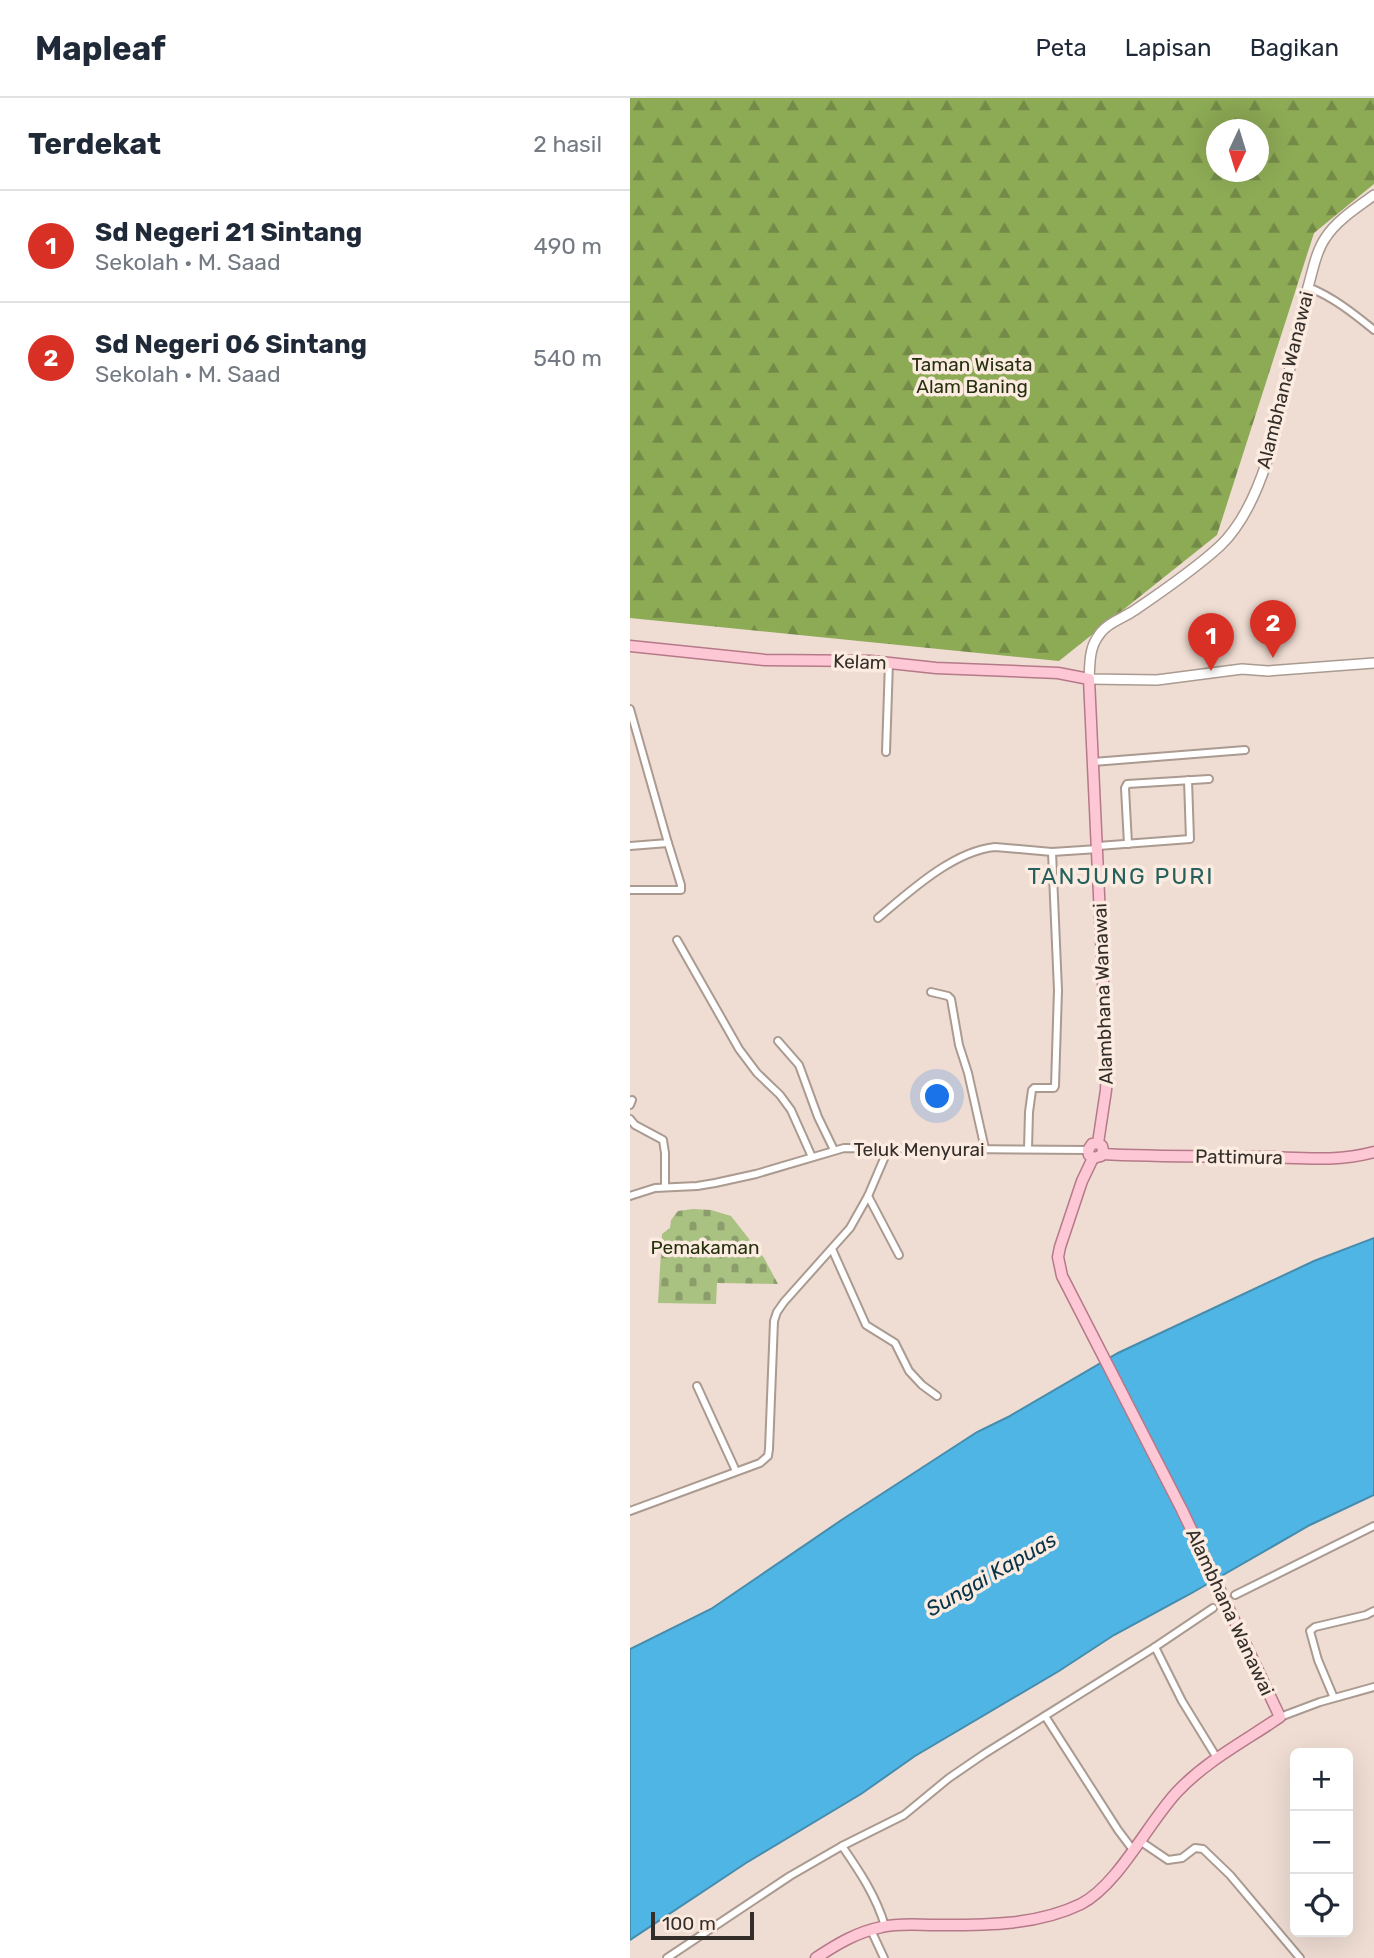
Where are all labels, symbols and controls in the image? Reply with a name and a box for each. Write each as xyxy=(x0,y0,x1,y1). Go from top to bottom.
text: Mapleaf xyxy=(35,29,166,68)
text: Peta xyxy=(1035,34,1087,62)
text: Lapisan xyxy=(1125,34,1212,62)
text: Bagikan xyxy=(1250,34,1339,62)
north arrow xyxy=(1206,119,1269,182)
text: Terdekat xyxy=(28,126,161,162)
text: 2 hasil xyxy=(533,130,602,158)
text: Sd Negeri 21 Sintang xyxy=(95,217,362,248)
text: 1 xyxy=(45,232,57,260)
text: 490 m xyxy=(534,232,602,260)
text: Sekolah · M. Saad xyxy=(95,248,281,276)
street label: Alambhana Wanawai xyxy=(1252,289,1318,471)
text: Sd Negeri 06 Sintang xyxy=(95,329,367,360)
text: 2 xyxy=(44,344,58,372)
text: 540 m xyxy=(533,344,602,372)
park label: Taman Wisata Alam Baning xyxy=(912,353,1032,398)
text: Sekolah · M. Saad xyxy=(95,360,281,388)
pin: 2 xyxy=(1250,600,1296,658)
pin: 1 xyxy=(1188,613,1234,671)
street label: Kelam xyxy=(833,650,887,674)
district label: TANJUNG PURI xyxy=(1027,862,1215,890)
street label: Alambhana Wanawai xyxy=(1088,903,1118,1085)
your location xyxy=(920,1079,954,1113)
street label: Teluk Menyurai xyxy=(853,1138,985,1161)
street label: Pattimura xyxy=(1195,1145,1283,1169)
park label: Pemakaman xyxy=(650,1236,760,1259)
street label: Alambhana Wanawai xyxy=(1181,1525,1279,1699)
water label: Sungai Kapuas xyxy=(921,1526,1061,1621)
map controls xyxy=(1290,1748,1353,1937)
button: + xyxy=(1290,1748,1353,1811)
button: − xyxy=(1290,1811,1353,1874)
button: locate xyxy=(1290,1874,1353,1937)
scale bar xyxy=(651,1909,754,1941)
text: 100 m xyxy=(662,1912,716,1935)

